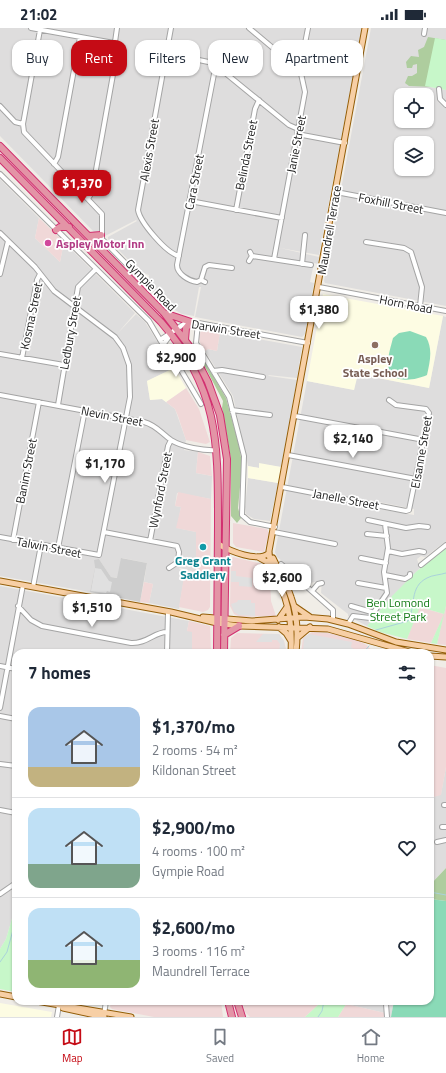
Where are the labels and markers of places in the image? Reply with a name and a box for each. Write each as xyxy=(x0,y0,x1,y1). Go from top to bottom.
pin: $1,370 xyxy=(49,170,115,204)
place label: Aspley Motor Inn xyxy=(56,234,145,253)
marker: Aspley Motor Inn xyxy=(43,238,53,248)
pin: $1,380 xyxy=(286,296,352,330)
marker: Aspley State School xyxy=(370,340,380,350)
pin: $2,900 xyxy=(143,344,209,378)
place label: Aspley State School xyxy=(343,349,407,382)
pin: $2,140 xyxy=(320,425,386,459)
pin: $1,170 xyxy=(72,450,138,484)
marker: Greg Grant Saddlery xyxy=(198,542,208,552)
place label: Greg Grant Saddlery xyxy=(175,551,232,584)
pin: $2,600 xyxy=(249,564,315,598)
pin: $1,510 xyxy=(59,594,125,628)

